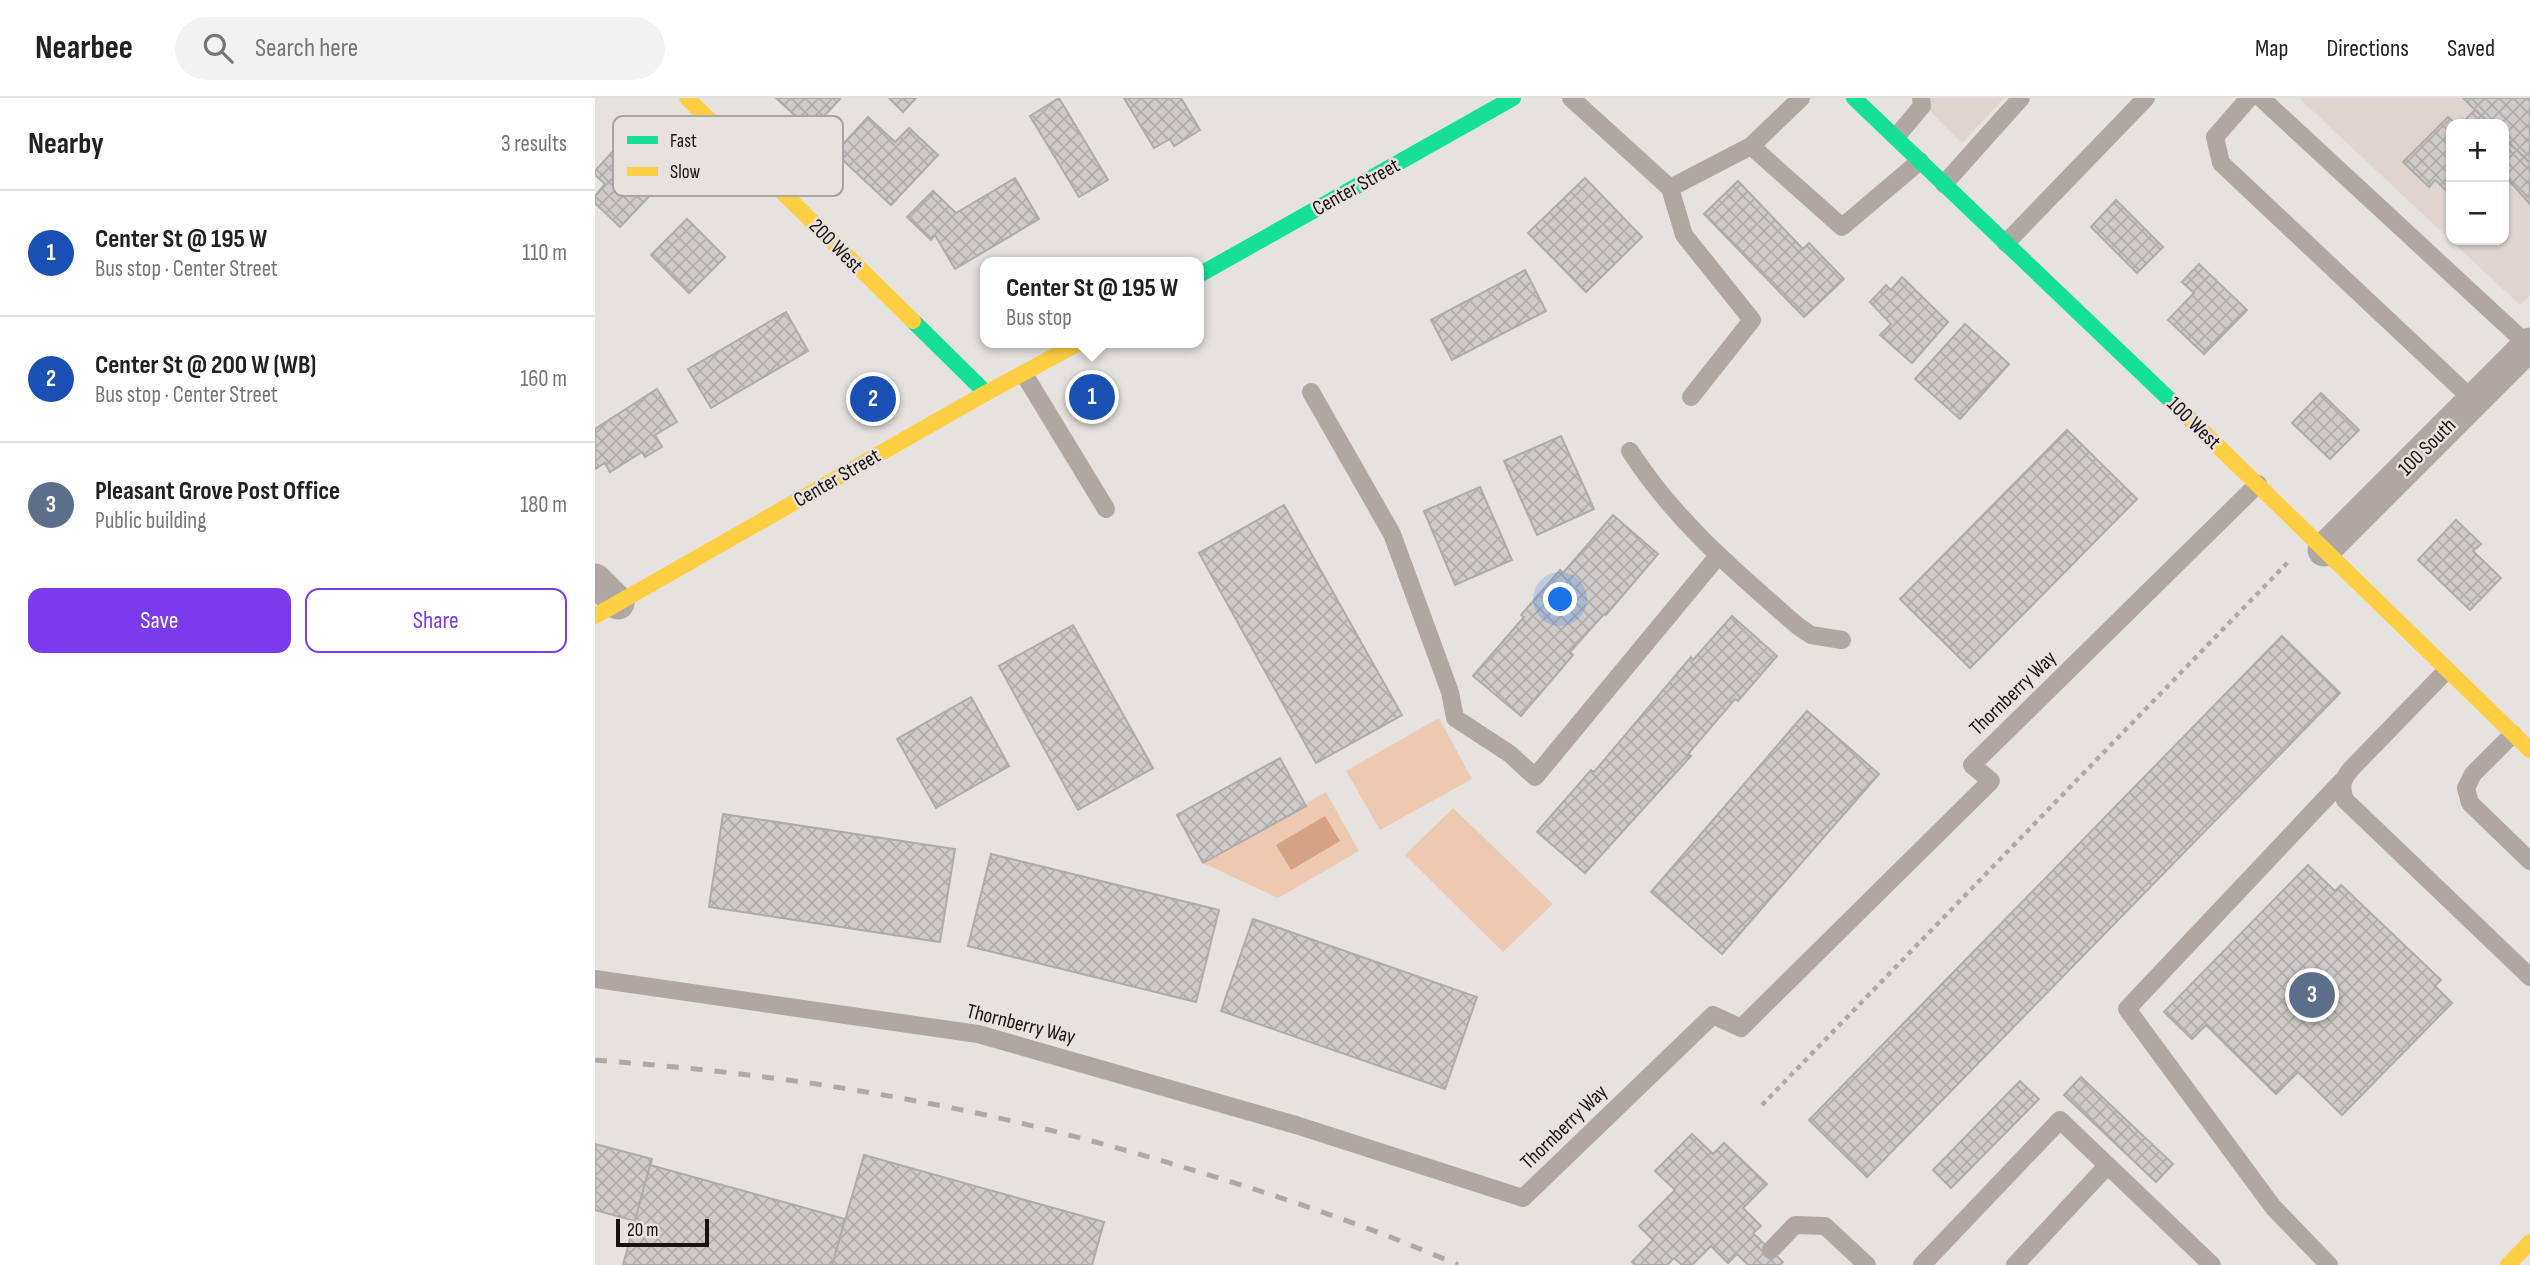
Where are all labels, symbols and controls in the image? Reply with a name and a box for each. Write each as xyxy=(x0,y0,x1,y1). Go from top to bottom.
search box xyxy=(175,17,665,80)
text: Nearbee xyxy=(35,28,133,68)
icon: search xyxy=(199,29,237,67)
text: Search here xyxy=(255,33,358,64)
text: Map xyxy=(2255,34,2288,63)
text: Directions xyxy=(2326,34,2409,63)
text: Saved xyxy=(2447,34,2495,63)
legend xyxy=(613,116,843,196)
map controls xyxy=(2446,119,2509,245)
button: + xyxy=(2446,119,2509,182)
text: Nearby xyxy=(28,126,104,162)
text: 3 results xyxy=(501,130,567,158)
text: Fast xyxy=(670,130,697,153)
street label: Center Street xyxy=(1308,153,1404,221)
text: Slow xyxy=(670,161,700,184)
button: − xyxy=(2446,182,2509,245)
street label: 200 West xyxy=(804,214,868,278)
text: Center St @ 195 W xyxy=(95,224,267,255)
text: 1 xyxy=(46,239,56,267)
text: 110 m xyxy=(522,239,567,267)
text: Bus stop · Center Street xyxy=(95,255,278,283)
popup xyxy=(980,257,1204,348)
text: Center St @ 195 W xyxy=(1006,273,1178,304)
text: Bus stop xyxy=(1006,304,1072,332)
text: Center St @ 200 W (WB) xyxy=(95,350,316,381)
text: 2 xyxy=(46,365,56,393)
text: 160 m xyxy=(520,365,567,393)
pin: 1 xyxy=(1069,371,1115,423)
pin: 2 xyxy=(850,373,896,425)
text: Bus stop · Center Street xyxy=(95,381,278,409)
street label: 100 West xyxy=(2162,391,2226,455)
street label: 100 South xyxy=(2393,413,2461,481)
street label: Center Street xyxy=(789,443,885,513)
text: Pleasant Grove Post Office xyxy=(95,476,340,507)
text: 3 xyxy=(46,491,56,519)
text: 180 m xyxy=(520,491,567,519)
text: Public building xyxy=(95,507,206,535)
your location xyxy=(1543,582,1577,616)
button: Save xyxy=(28,588,291,653)
button: Share xyxy=(305,588,567,653)
street label: Thornberry Way xyxy=(1964,645,2062,741)
pin: 3 xyxy=(2289,969,2335,1021)
street label: Thornberry Way xyxy=(964,998,1078,1050)
street label: Thornberry Way xyxy=(1515,1079,1613,1175)
scale bar xyxy=(616,1216,709,1248)
text: 20 m xyxy=(627,1219,659,1242)

